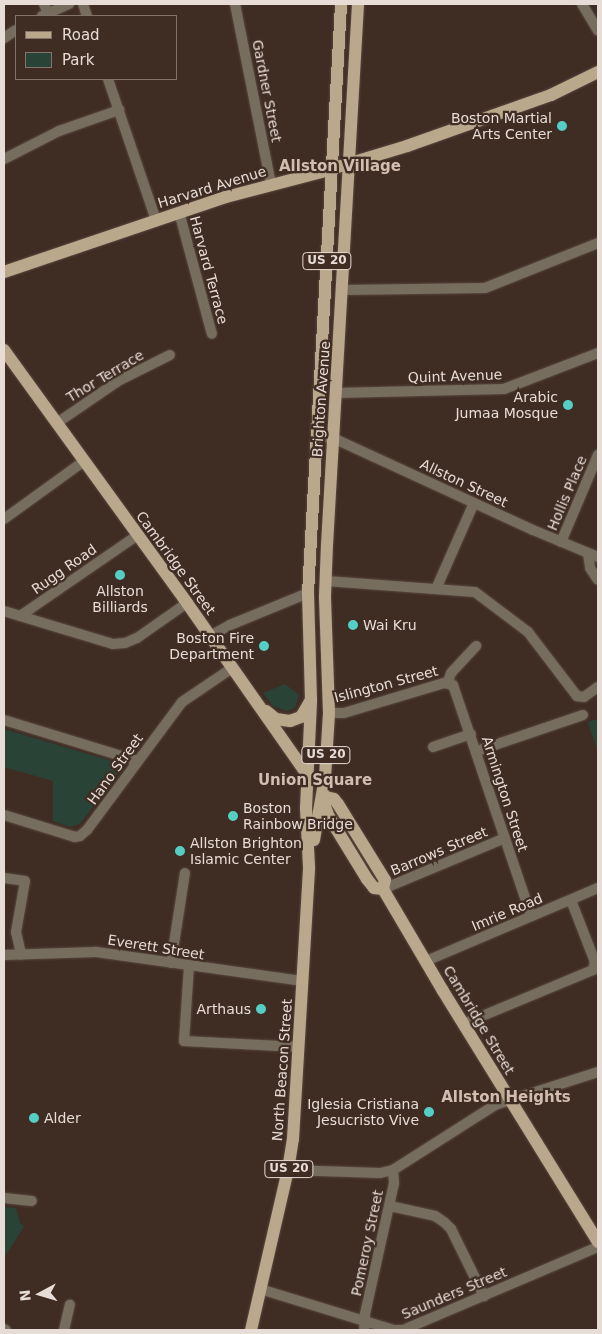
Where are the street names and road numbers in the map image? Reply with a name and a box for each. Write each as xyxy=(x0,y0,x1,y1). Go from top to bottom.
street label: Gardner Street xyxy=(249,38,285,144)
street label: Harvard Avenue xyxy=(156,163,268,211)
street label: Harvard Terrace xyxy=(186,214,232,326)
road number: US 20 xyxy=(302,252,352,270)
street label: Brighton Avenue xyxy=(309,340,333,458)
street label: Thor Terrace xyxy=(63,346,147,406)
street label: Quint Avenue xyxy=(407,366,503,386)
street label: Hollis Place xyxy=(544,453,590,533)
street label: Allston Street xyxy=(418,455,510,511)
street label: Cambridge Street xyxy=(133,508,219,618)
street label: Rugg Road xyxy=(28,541,100,597)
street label: Islington Street xyxy=(332,662,440,706)
street label: Hano Street xyxy=(84,730,146,808)
street label: Armington Street xyxy=(478,734,532,854)
road number: US 20 xyxy=(301,746,351,764)
street label: Barrows Street xyxy=(388,823,490,879)
street label: Imrie Road xyxy=(469,889,545,935)
street label: Everett Street xyxy=(106,931,206,963)
street label: Cambridge Street xyxy=(440,963,518,1077)
street label: North Beacon Street xyxy=(269,998,295,1142)
road number: US 20 xyxy=(264,1160,314,1178)
street label: Pomeroy Street xyxy=(348,1188,386,1298)
street label: Saunders Street xyxy=(399,1263,509,1323)

